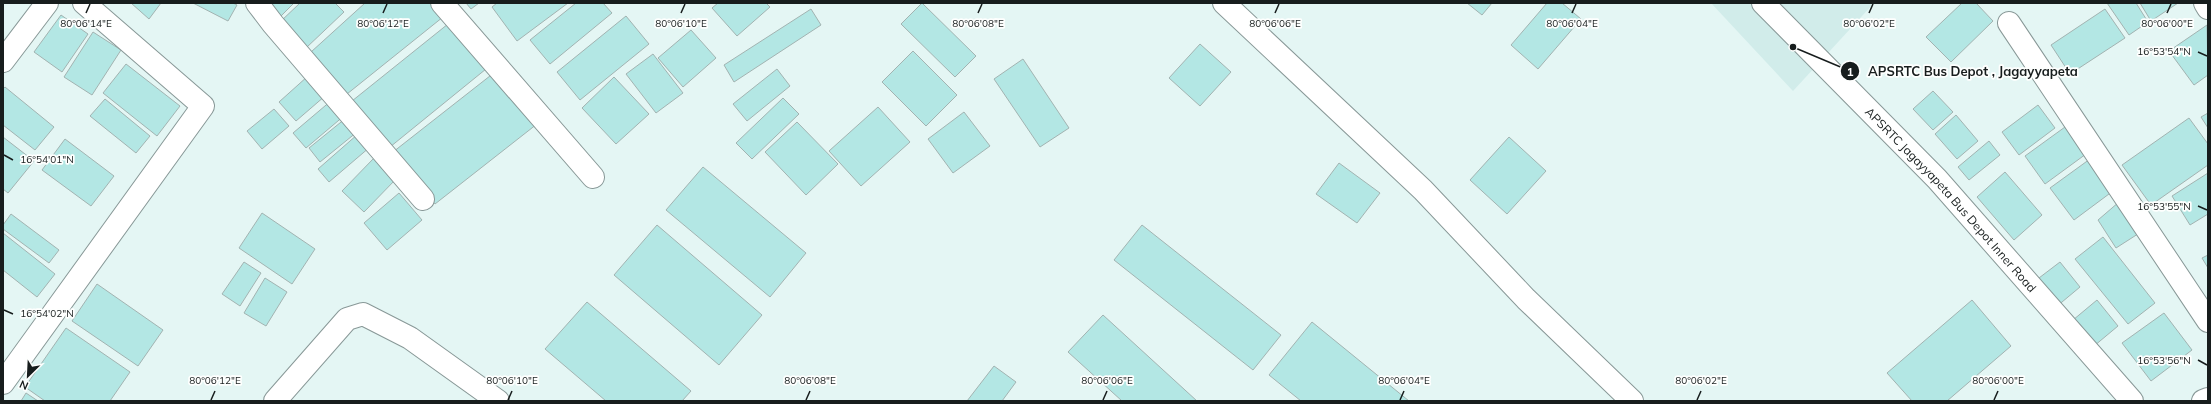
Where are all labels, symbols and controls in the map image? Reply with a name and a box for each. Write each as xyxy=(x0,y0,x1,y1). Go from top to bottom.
text: 80°06'14"E xyxy=(60,17,112,30)
text: 80°06'12"E xyxy=(357,17,409,30)
text: 80°06'10"E xyxy=(655,17,707,30)
text: 80°06'08"E xyxy=(952,17,1004,30)
text: 80°06'06"E xyxy=(1249,17,1301,30)
text: 80°06'04"E xyxy=(1546,17,1598,30)
text: 80°06'02"E xyxy=(1843,17,1895,30)
text: 80°06'00"E xyxy=(2141,17,2193,30)
text: 16°53'54"N xyxy=(2137,45,2191,58)
callout: APSRTC Bus Depot , Jagayyapeta xyxy=(1840,59,2086,84)
text: APSRTC Bus Depot , Jagayyapeta xyxy=(1868,63,2078,80)
text: 1 xyxy=(1846,64,1854,79)
street label: APSRTC Jagayyapeta Bus Depot Inner Road xyxy=(1862,104,2040,295)
text: 16°54'01"N xyxy=(20,153,74,166)
text: 16°53'55"N xyxy=(2137,200,2191,213)
text: 16°54'02"N xyxy=(20,307,74,320)
text: 16°53'56"N xyxy=(2137,354,2191,367)
north arrow xyxy=(8,356,48,396)
text: 80°06'12"E xyxy=(189,374,241,387)
text: 80°06'10"E xyxy=(486,374,538,387)
text: 80°06'08"E xyxy=(784,374,836,387)
text: 80°06'06"E xyxy=(1081,374,1133,387)
text: 80°06'04"E xyxy=(1378,374,1430,387)
text: 80°06'02"E xyxy=(1675,374,1727,387)
text: 80°06'00"E xyxy=(1972,374,2024,387)
text: N xyxy=(17,377,31,393)

